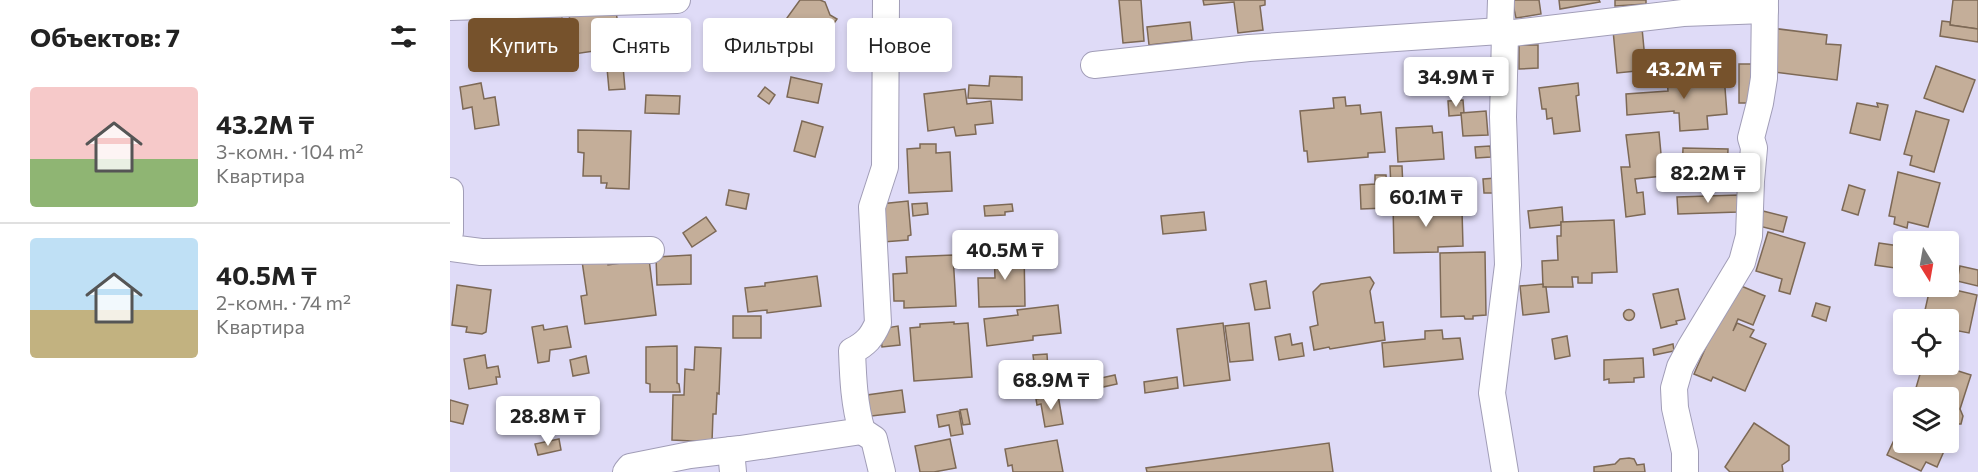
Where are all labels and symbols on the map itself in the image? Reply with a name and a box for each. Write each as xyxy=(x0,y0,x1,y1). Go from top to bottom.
pin: 43.2M ₸ xyxy=(1629,49,1739,100)
pin: 34.9M ₸ xyxy=(1401,57,1511,108)
pin: 82.2M ₸ xyxy=(1653,153,1763,204)
pin: 60.1M ₸ xyxy=(1371,177,1481,228)
pin: 40.5M ₸ xyxy=(950,230,1060,281)
north arrow xyxy=(1893,231,1959,297)
pin: 68.9M ₸ xyxy=(996,360,1106,411)
pin: 28.8M ₸ xyxy=(493,396,603,447)

